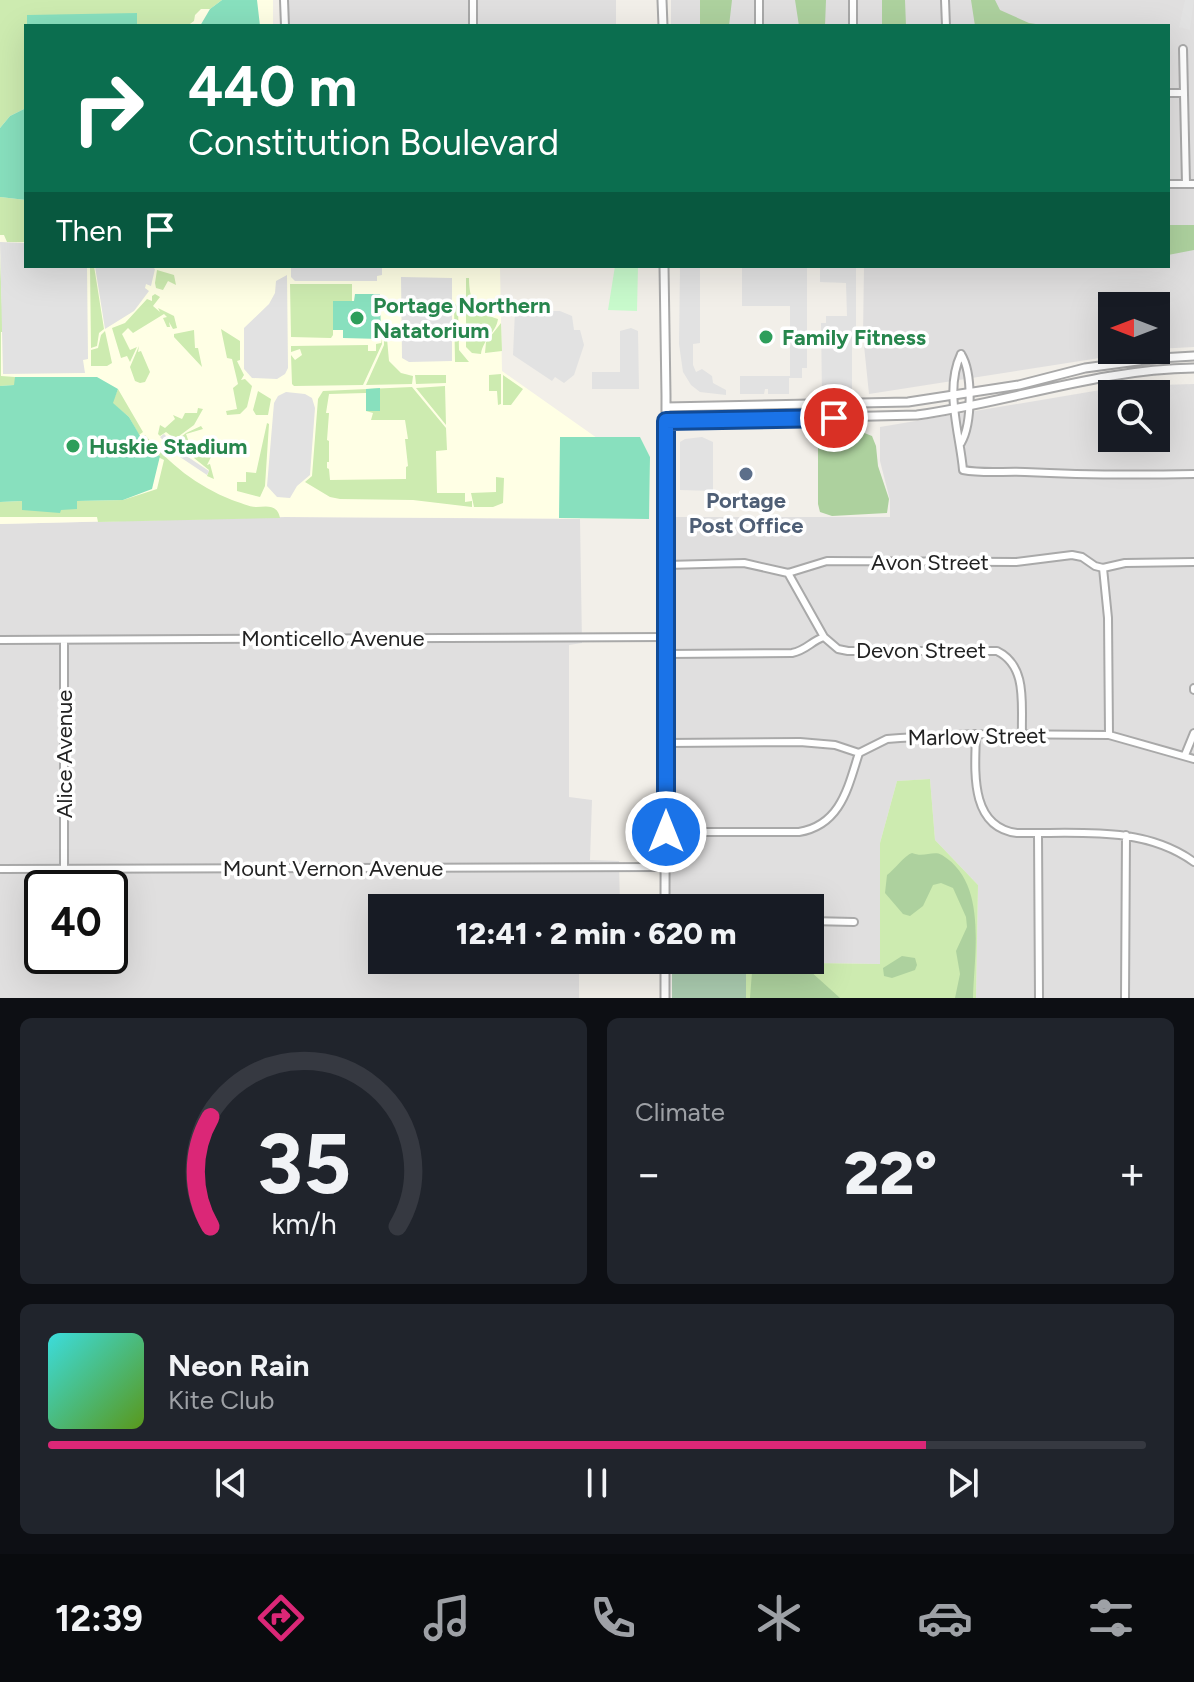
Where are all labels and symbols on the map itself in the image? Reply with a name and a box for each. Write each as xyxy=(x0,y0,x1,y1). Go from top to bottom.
place label: Portage Northern Natatorium xyxy=(373,292,551,344)
north arrow xyxy=(1098,292,1170,364)
marker: Portage Northern Natatorium xyxy=(348,309,366,327)
place label: Family Fitness xyxy=(782,324,926,351)
marker: Family Fitness xyxy=(757,328,775,346)
pin xyxy=(800,384,868,452)
place label: Huskie Stadium xyxy=(89,433,248,460)
marker: Huskie Stadium xyxy=(64,437,82,455)
marker: Portage Post Office xyxy=(737,465,755,483)
place label: Portage Post Office xyxy=(689,487,803,539)
street label: Avon Street xyxy=(871,549,989,576)
street label: Monticello Avenue xyxy=(241,625,425,652)
street label: Devon Street xyxy=(856,637,986,664)
street label: Alice Avenue xyxy=(51,690,78,818)
street label: Marlow Street xyxy=(907,722,1047,751)
position arrow xyxy=(624,790,708,874)
street label: Mount Vernon Avenue xyxy=(223,855,443,882)
speed limit sign: 40 xyxy=(24,870,128,974)

